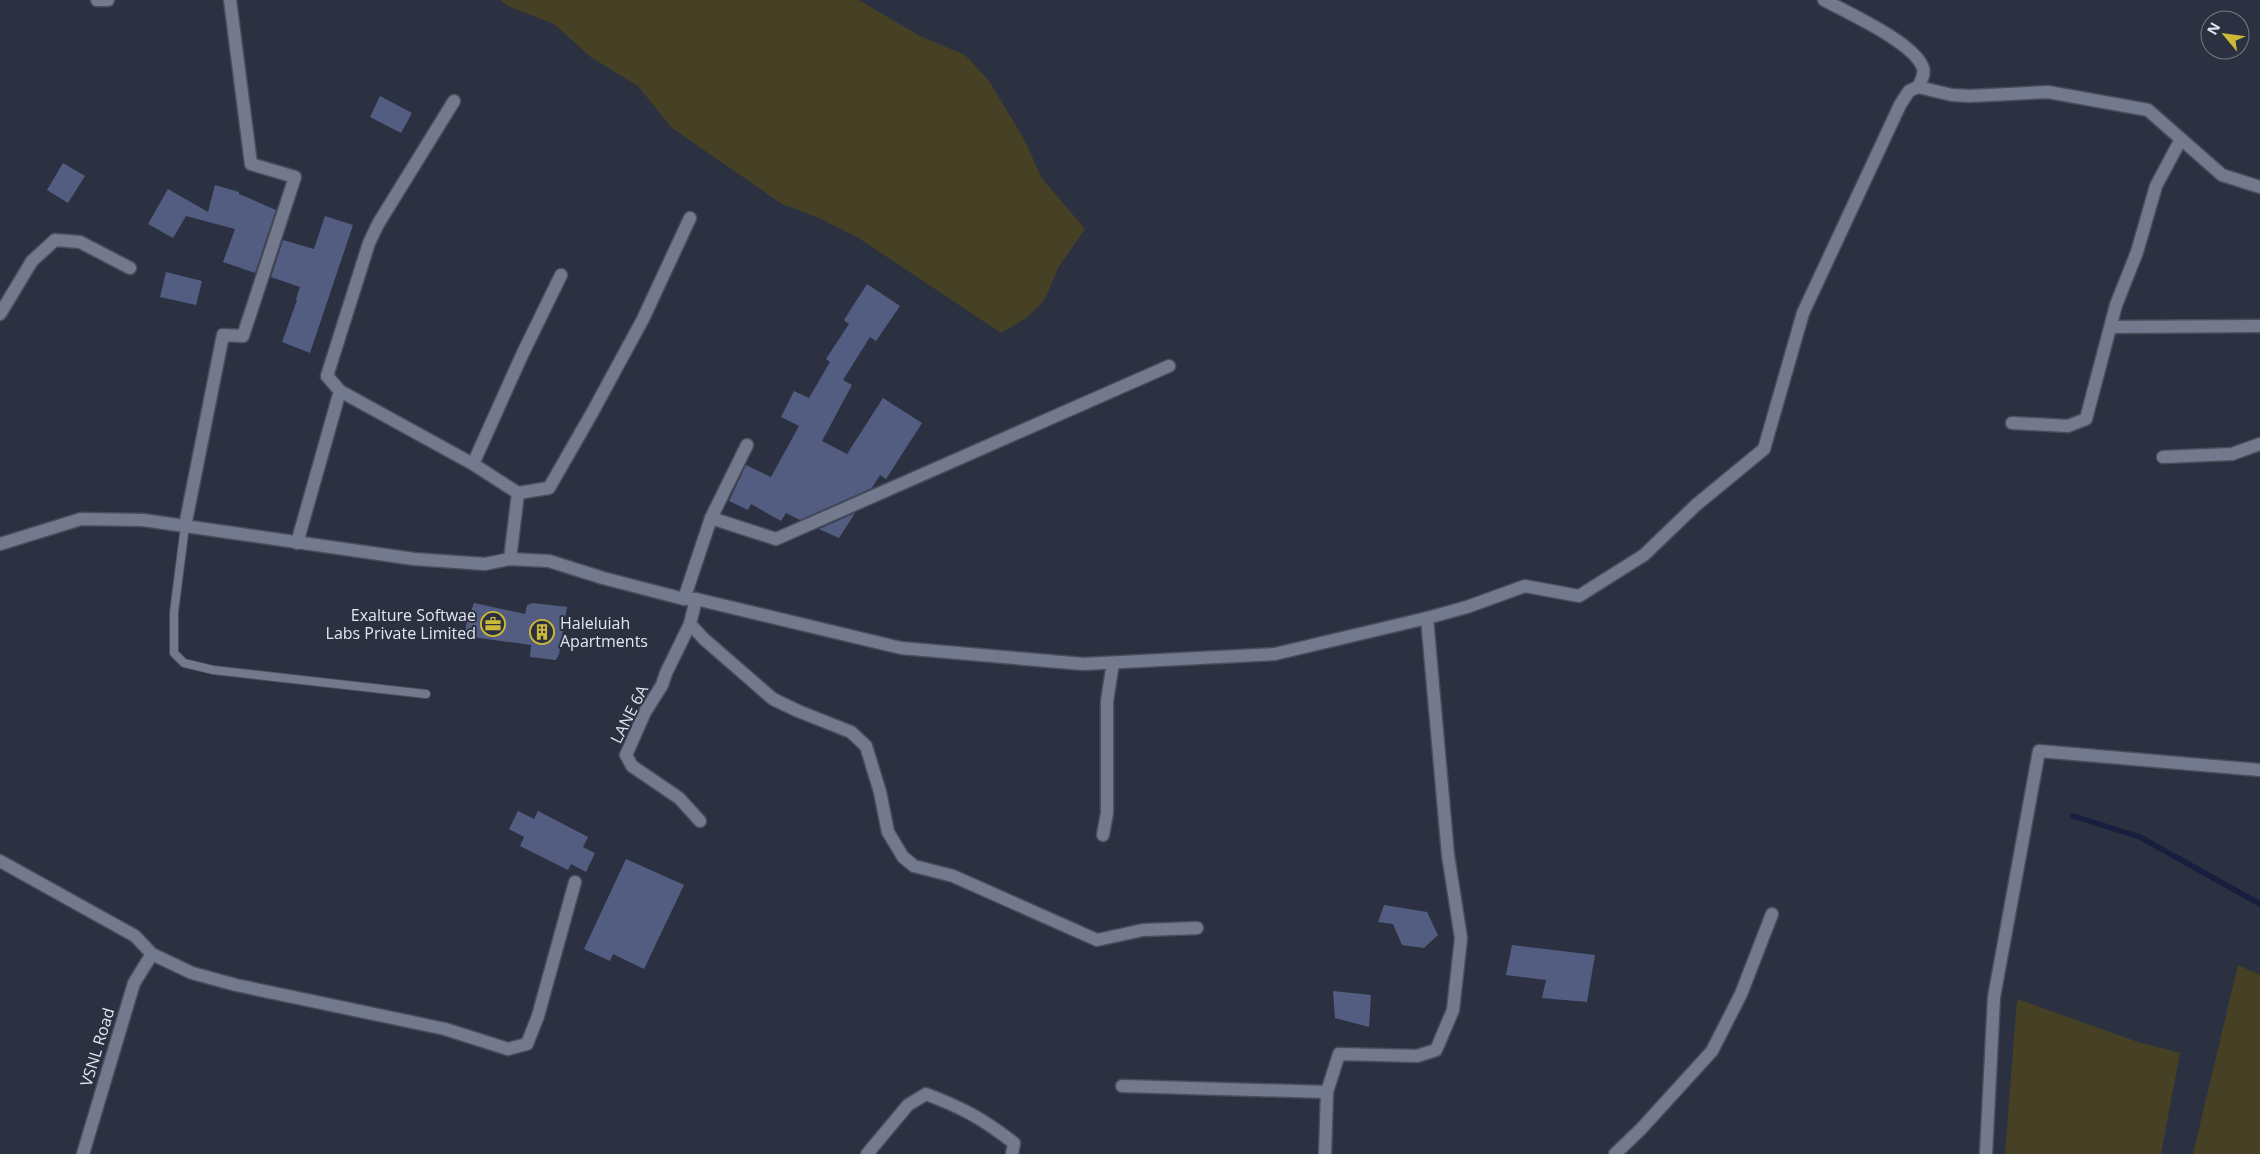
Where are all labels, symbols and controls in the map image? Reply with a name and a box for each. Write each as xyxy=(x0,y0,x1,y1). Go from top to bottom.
north arrow xyxy=(2200,10,2250,60)
text: N xyxy=(2202,19,2224,38)
place label: Exalture Softwae Labs Private Limited xyxy=(326,604,476,644)
office icon: Exalture Softwae Labs Private Limited xyxy=(480,611,506,637)
place label: Haleluiah Apartments xyxy=(560,612,648,652)
building icon: Haleluiah Apartments xyxy=(529,619,555,645)
street label: LANE 6A xyxy=(605,680,653,747)
street label: VSNL Road xyxy=(75,1005,119,1089)

